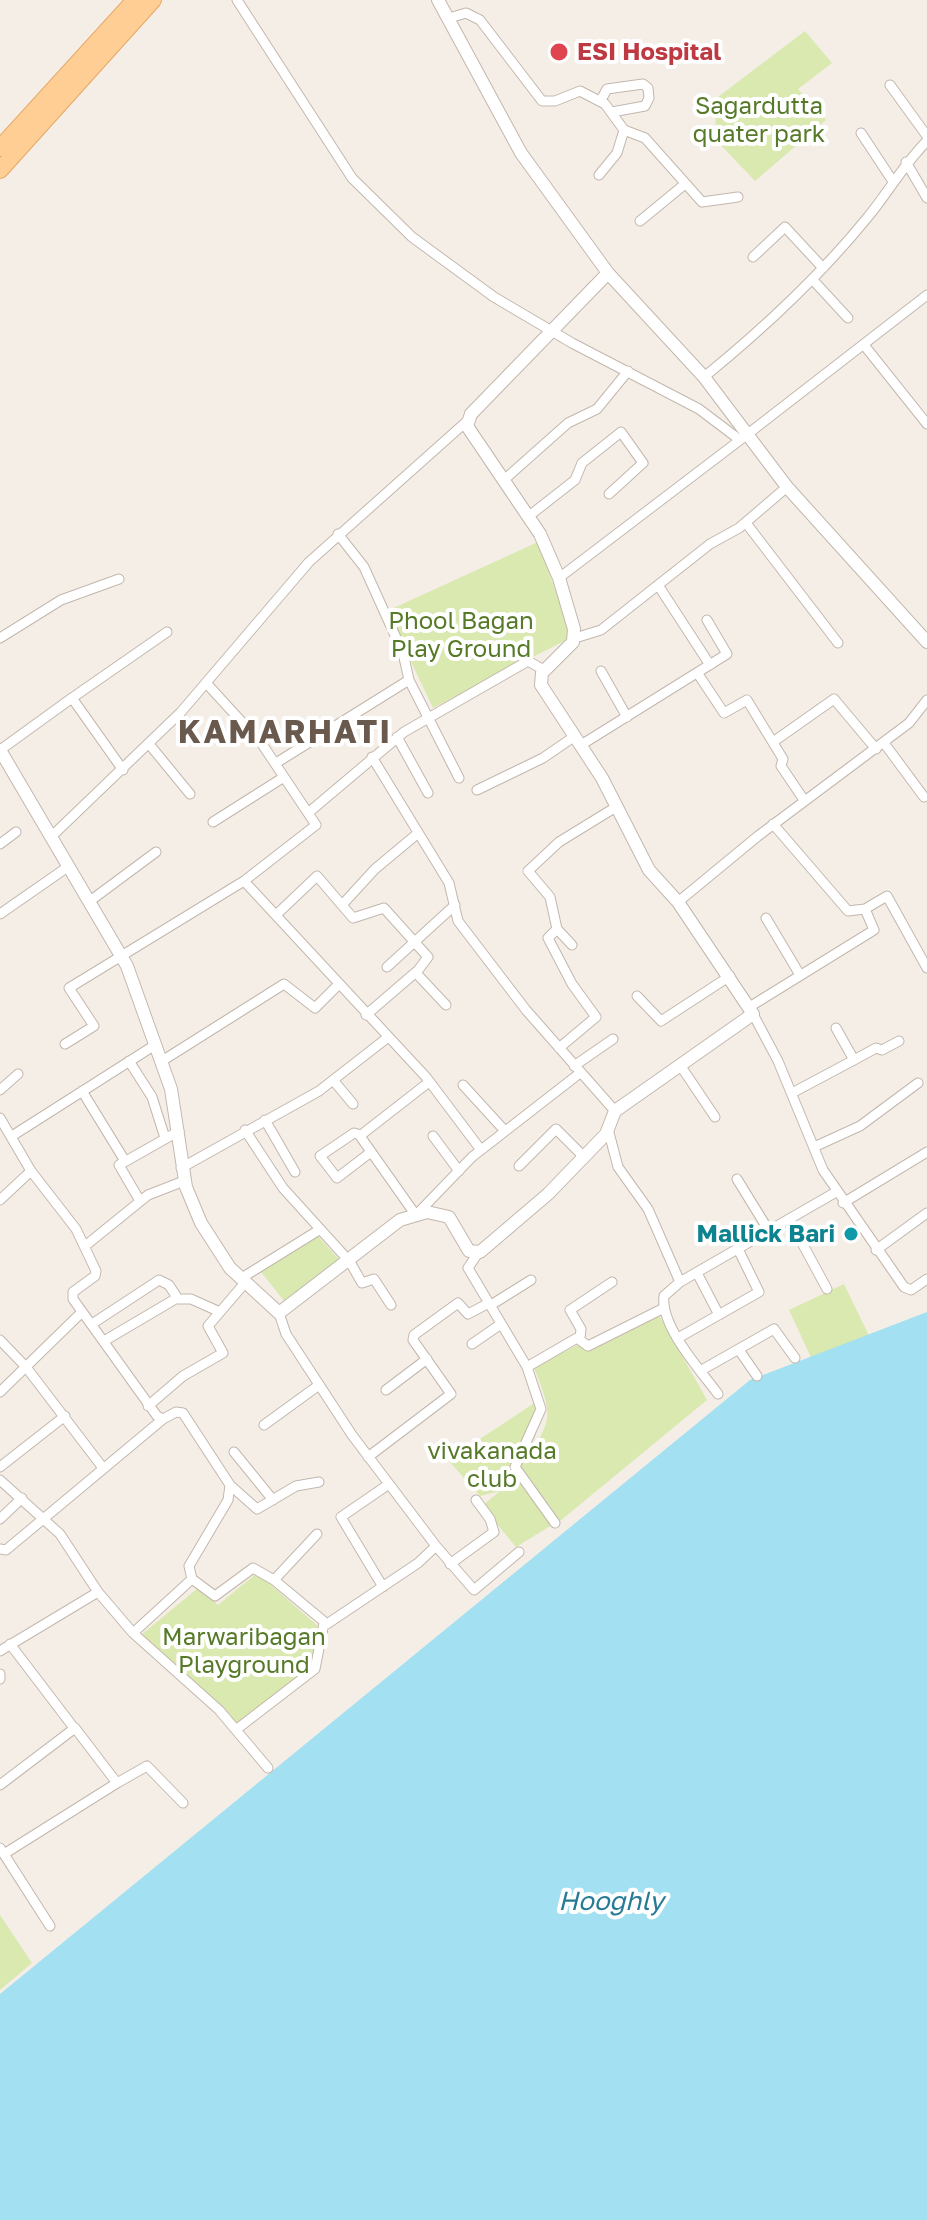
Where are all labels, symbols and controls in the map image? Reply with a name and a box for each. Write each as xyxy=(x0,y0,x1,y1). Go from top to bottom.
place label: ESI Hospital xyxy=(577,38,721,66)
marker: ESI Hospital xyxy=(548,41,570,63)
park label: Sagardutta quater park xyxy=(693,92,825,148)
park label: Phool Bagan Play Ground xyxy=(388,607,534,663)
district label: KAMARHATI xyxy=(178,714,392,752)
place label: Mallick Bari xyxy=(697,1220,835,1248)
marker: Mallick Bari xyxy=(842,1225,860,1243)
park label: vivakanada club xyxy=(427,1437,557,1493)
park label: Marwaribagan Playground xyxy=(162,1623,326,1679)
water label: Hooghly xyxy=(558,1886,664,1918)

